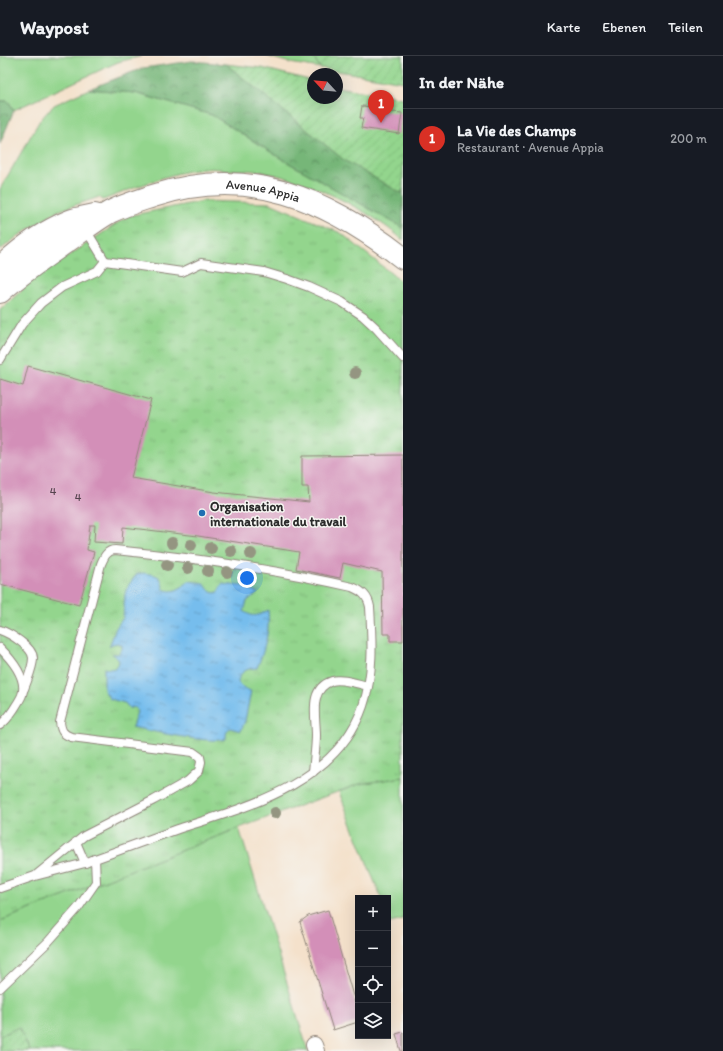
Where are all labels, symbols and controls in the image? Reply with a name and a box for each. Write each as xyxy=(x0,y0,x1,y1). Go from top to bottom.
text: Waypost xyxy=(20,16,89,39)
text: Karte xyxy=(547,19,580,36)
text: Ebenen xyxy=(602,19,646,36)
text: Teilen xyxy=(668,19,703,36)
north arrow xyxy=(307,68,343,104)
text: In der Nähe xyxy=(419,72,504,92)
pin: 1 xyxy=(368,90,394,123)
text: La Vie des Champs xyxy=(457,122,576,140)
text: 1 xyxy=(429,131,435,146)
text: 200 m xyxy=(670,131,707,146)
text: Restaurant · Avenue Appia xyxy=(457,140,604,155)
street label: Avenue Appia xyxy=(226,176,303,205)
house number: 4 xyxy=(50,485,57,498)
house number: 4 xyxy=(75,491,82,504)
place label: Organisation internationale du travail xyxy=(210,499,347,529)
marker: Organisation internationale du travail xyxy=(197,508,207,518)
your location xyxy=(237,568,257,588)
map controls xyxy=(355,895,391,1039)
button: + xyxy=(355,895,391,931)
button: − xyxy=(355,931,391,967)
button: locate xyxy=(355,967,391,1003)
button: layers xyxy=(355,1003,391,1039)

